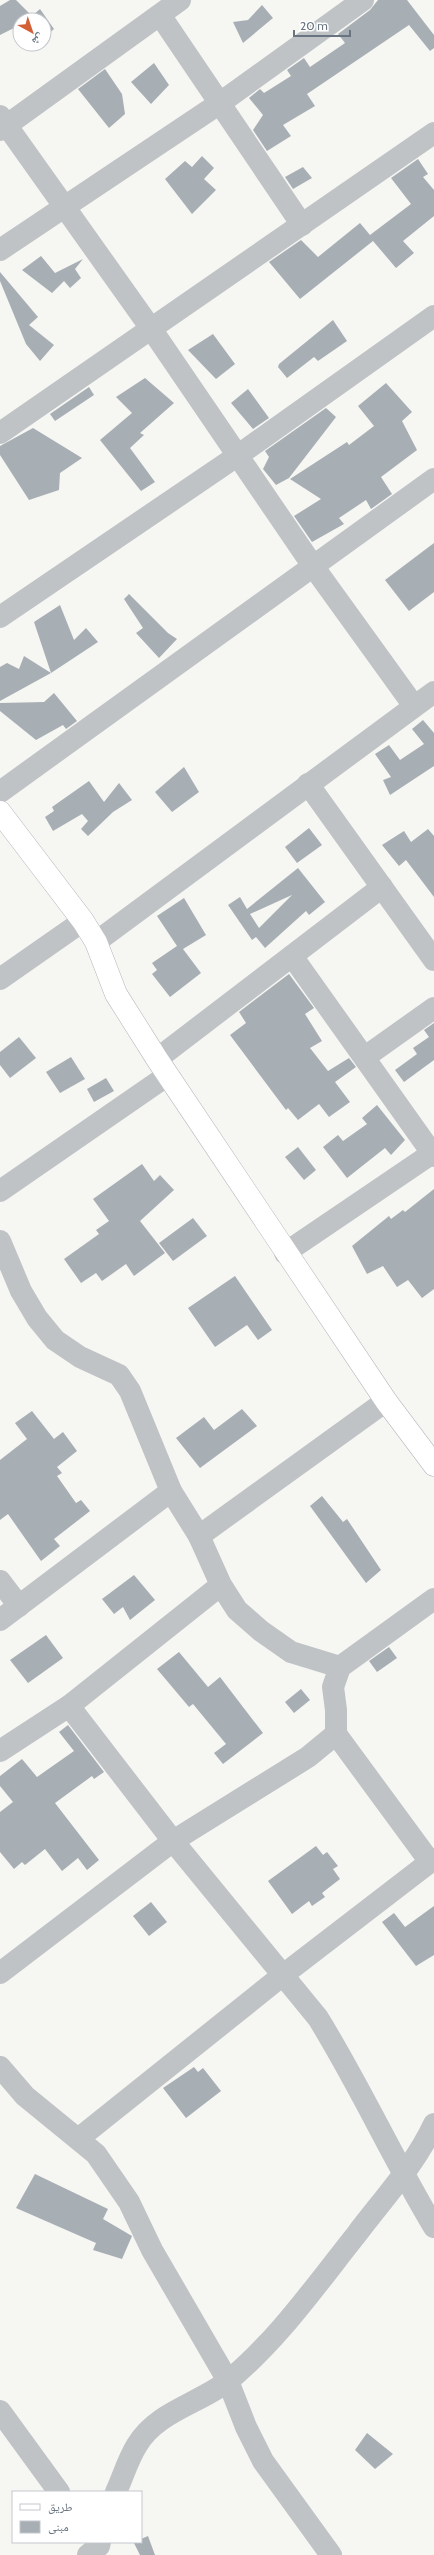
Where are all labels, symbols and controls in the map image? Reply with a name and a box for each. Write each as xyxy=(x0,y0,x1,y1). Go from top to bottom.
north arrow xyxy=(12,12,52,52)
scale bar xyxy=(294,12,350,38)
text: 20 m xyxy=(300,18,328,33)
text: ش xyxy=(29,30,47,49)
legend xyxy=(12,2491,142,2543)
text: طريق xyxy=(48,2499,73,2514)
text: مبنى xyxy=(48,2519,69,2534)

